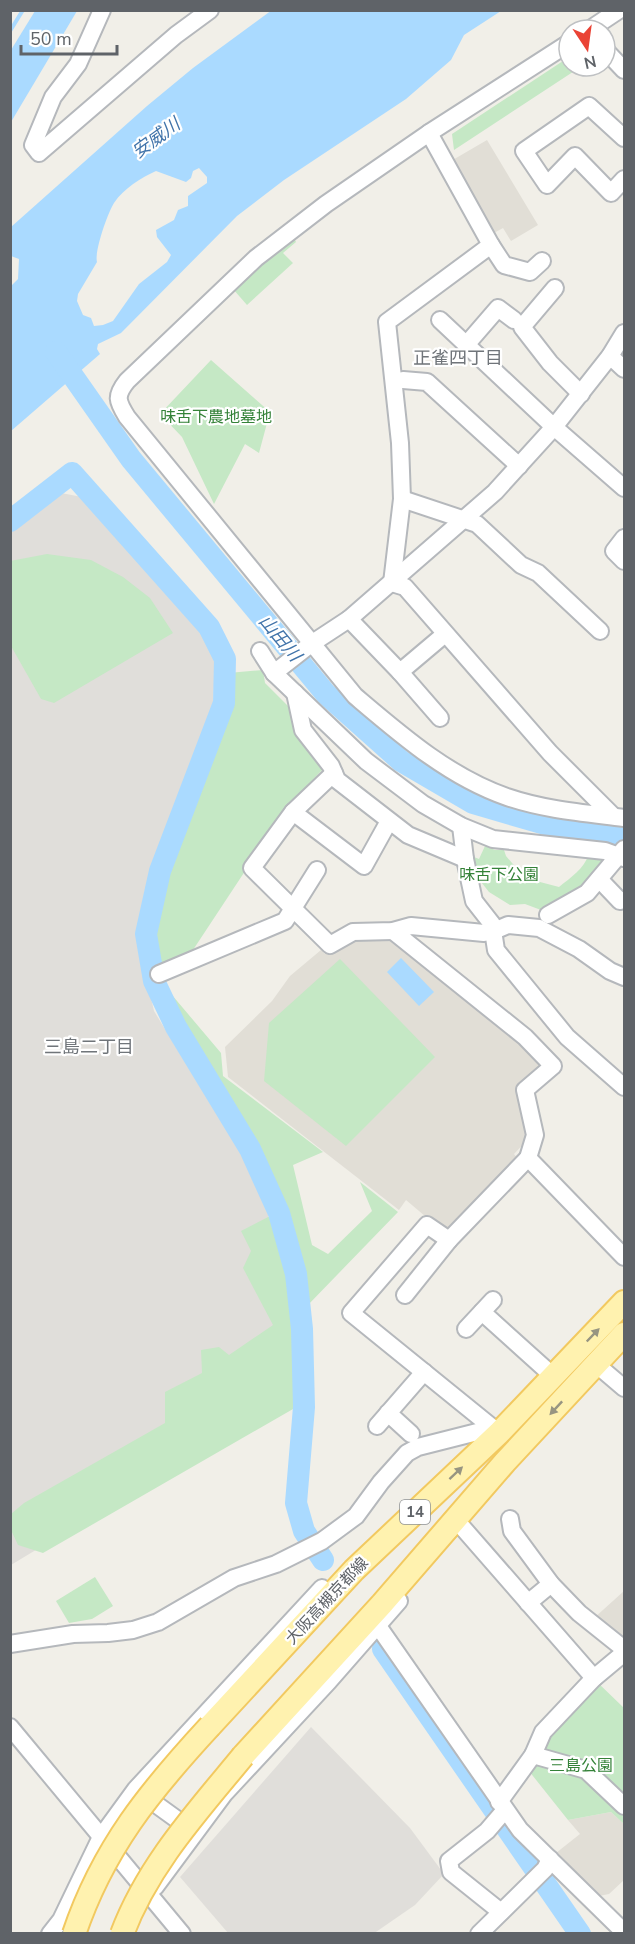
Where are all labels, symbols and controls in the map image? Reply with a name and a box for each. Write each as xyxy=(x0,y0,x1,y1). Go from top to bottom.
scale bar xyxy=(21,18,117,56)
north arrow xyxy=(557,18,617,78)
text: 50 m xyxy=(30,27,72,51)
text: N xyxy=(582,50,598,74)
water label: 安威川 xyxy=(127,111,187,164)
district label: 正雀四丁目 xyxy=(413,346,503,370)
park label: 味舌下農地墓地 xyxy=(160,406,272,428)
water label: 山田川 xyxy=(253,610,308,668)
park label: 味舌下公園 xyxy=(459,864,539,886)
district label: 三島二丁目 xyxy=(44,1035,134,1059)
one-way arrow xyxy=(586,1327,600,1342)
one-way arrow xyxy=(549,1400,563,1415)
one-way arrow xyxy=(448,1466,463,1480)
road number: 14 xyxy=(400,1500,430,1524)
street label: 大阪高槻京都線 xyxy=(281,1553,373,1649)
park label: 三島公園 xyxy=(549,1755,613,1777)

